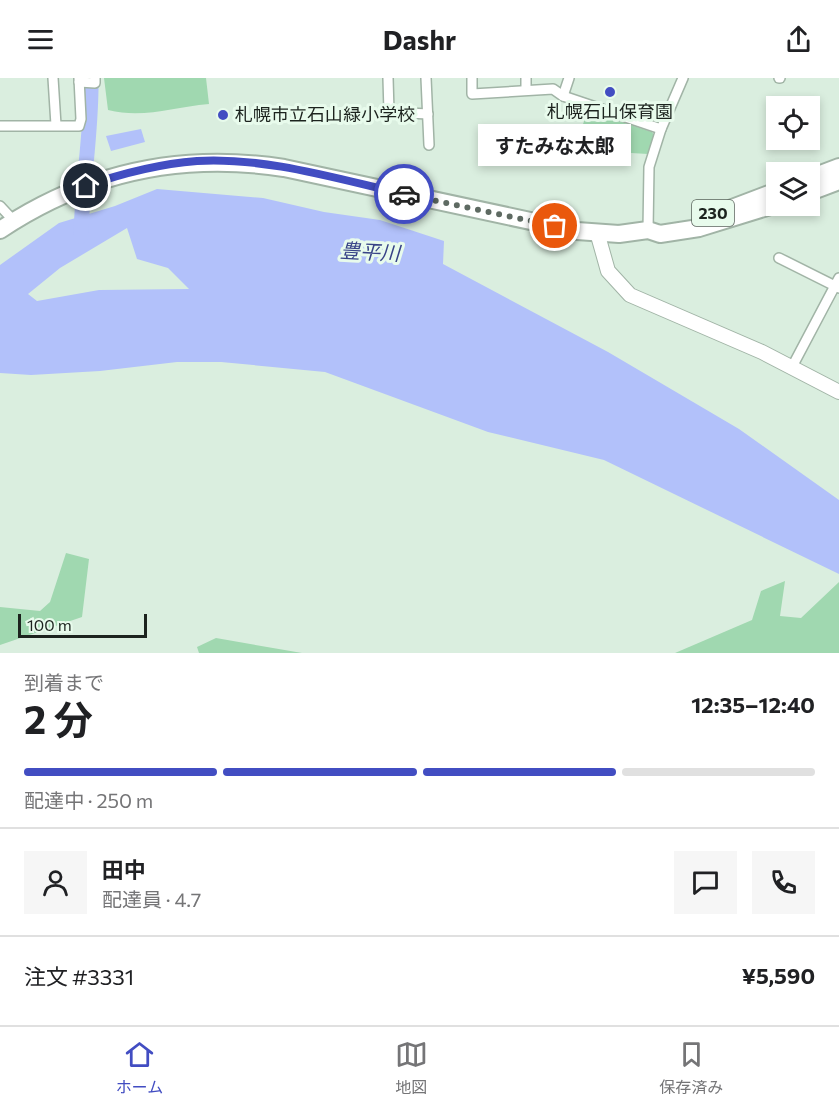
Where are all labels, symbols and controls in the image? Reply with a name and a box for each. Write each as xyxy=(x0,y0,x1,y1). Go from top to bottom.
icon: menu xyxy=(24,23,57,56)
text: Dashr xyxy=(383,23,456,56)
icon: share xyxy=(782,23,815,56)
marker: 札幌石山保育園 xyxy=(603,85,617,99)
map controls xyxy=(766,96,820,216)
button: locate xyxy=(766,96,820,150)
place label: 札幌石山保育園 xyxy=(547,100,673,122)
place label: 札幌市立石山緑小学校 xyxy=(235,103,415,125)
marker: 札幌市立石山緑小学校 xyxy=(216,108,230,122)
callout: すたみな太郎 xyxy=(478,124,632,166)
text: すたみな太郎 xyxy=(495,133,615,157)
pin xyxy=(60,160,111,211)
button: layers xyxy=(766,162,820,216)
courier xyxy=(374,164,434,224)
icon: home xyxy=(69,169,102,202)
icon: car xyxy=(388,178,421,211)
pin xyxy=(529,200,580,251)
road number: 230 xyxy=(692,200,734,226)
icon: bag xyxy=(538,209,571,242)
water label: 豊平川 xyxy=(339,237,403,265)
scale bar xyxy=(18,611,147,638)
text: 100 m xyxy=(27,615,72,634)
text: 到着まで xyxy=(24,670,104,694)
text: 12:35–12:40 xyxy=(691,691,815,718)
text: 2 分 xyxy=(24,694,93,742)
text: 配達中 · 250 m xyxy=(24,788,153,812)
button: person xyxy=(24,851,87,914)
button: chat xyxy=(674,851,737,914)
button: phone xyxy=(752,851,815,914)
text: 田中 xyxy=(102,856,146,883)
text: 配達員 · 4.7 xyxy=(102,887,201,911)
text: ¥5,590 xyxy=(742,962,815,989)
text: 注文 #3331 xyxy=(24,963,134,990)
tab: ホーム xyxy=(116,1038,163,1098)
tab: 地図 xyxy=(395,1038,428,1098)
tab: 保存済み xyxy=(659,1038,723,1098)

